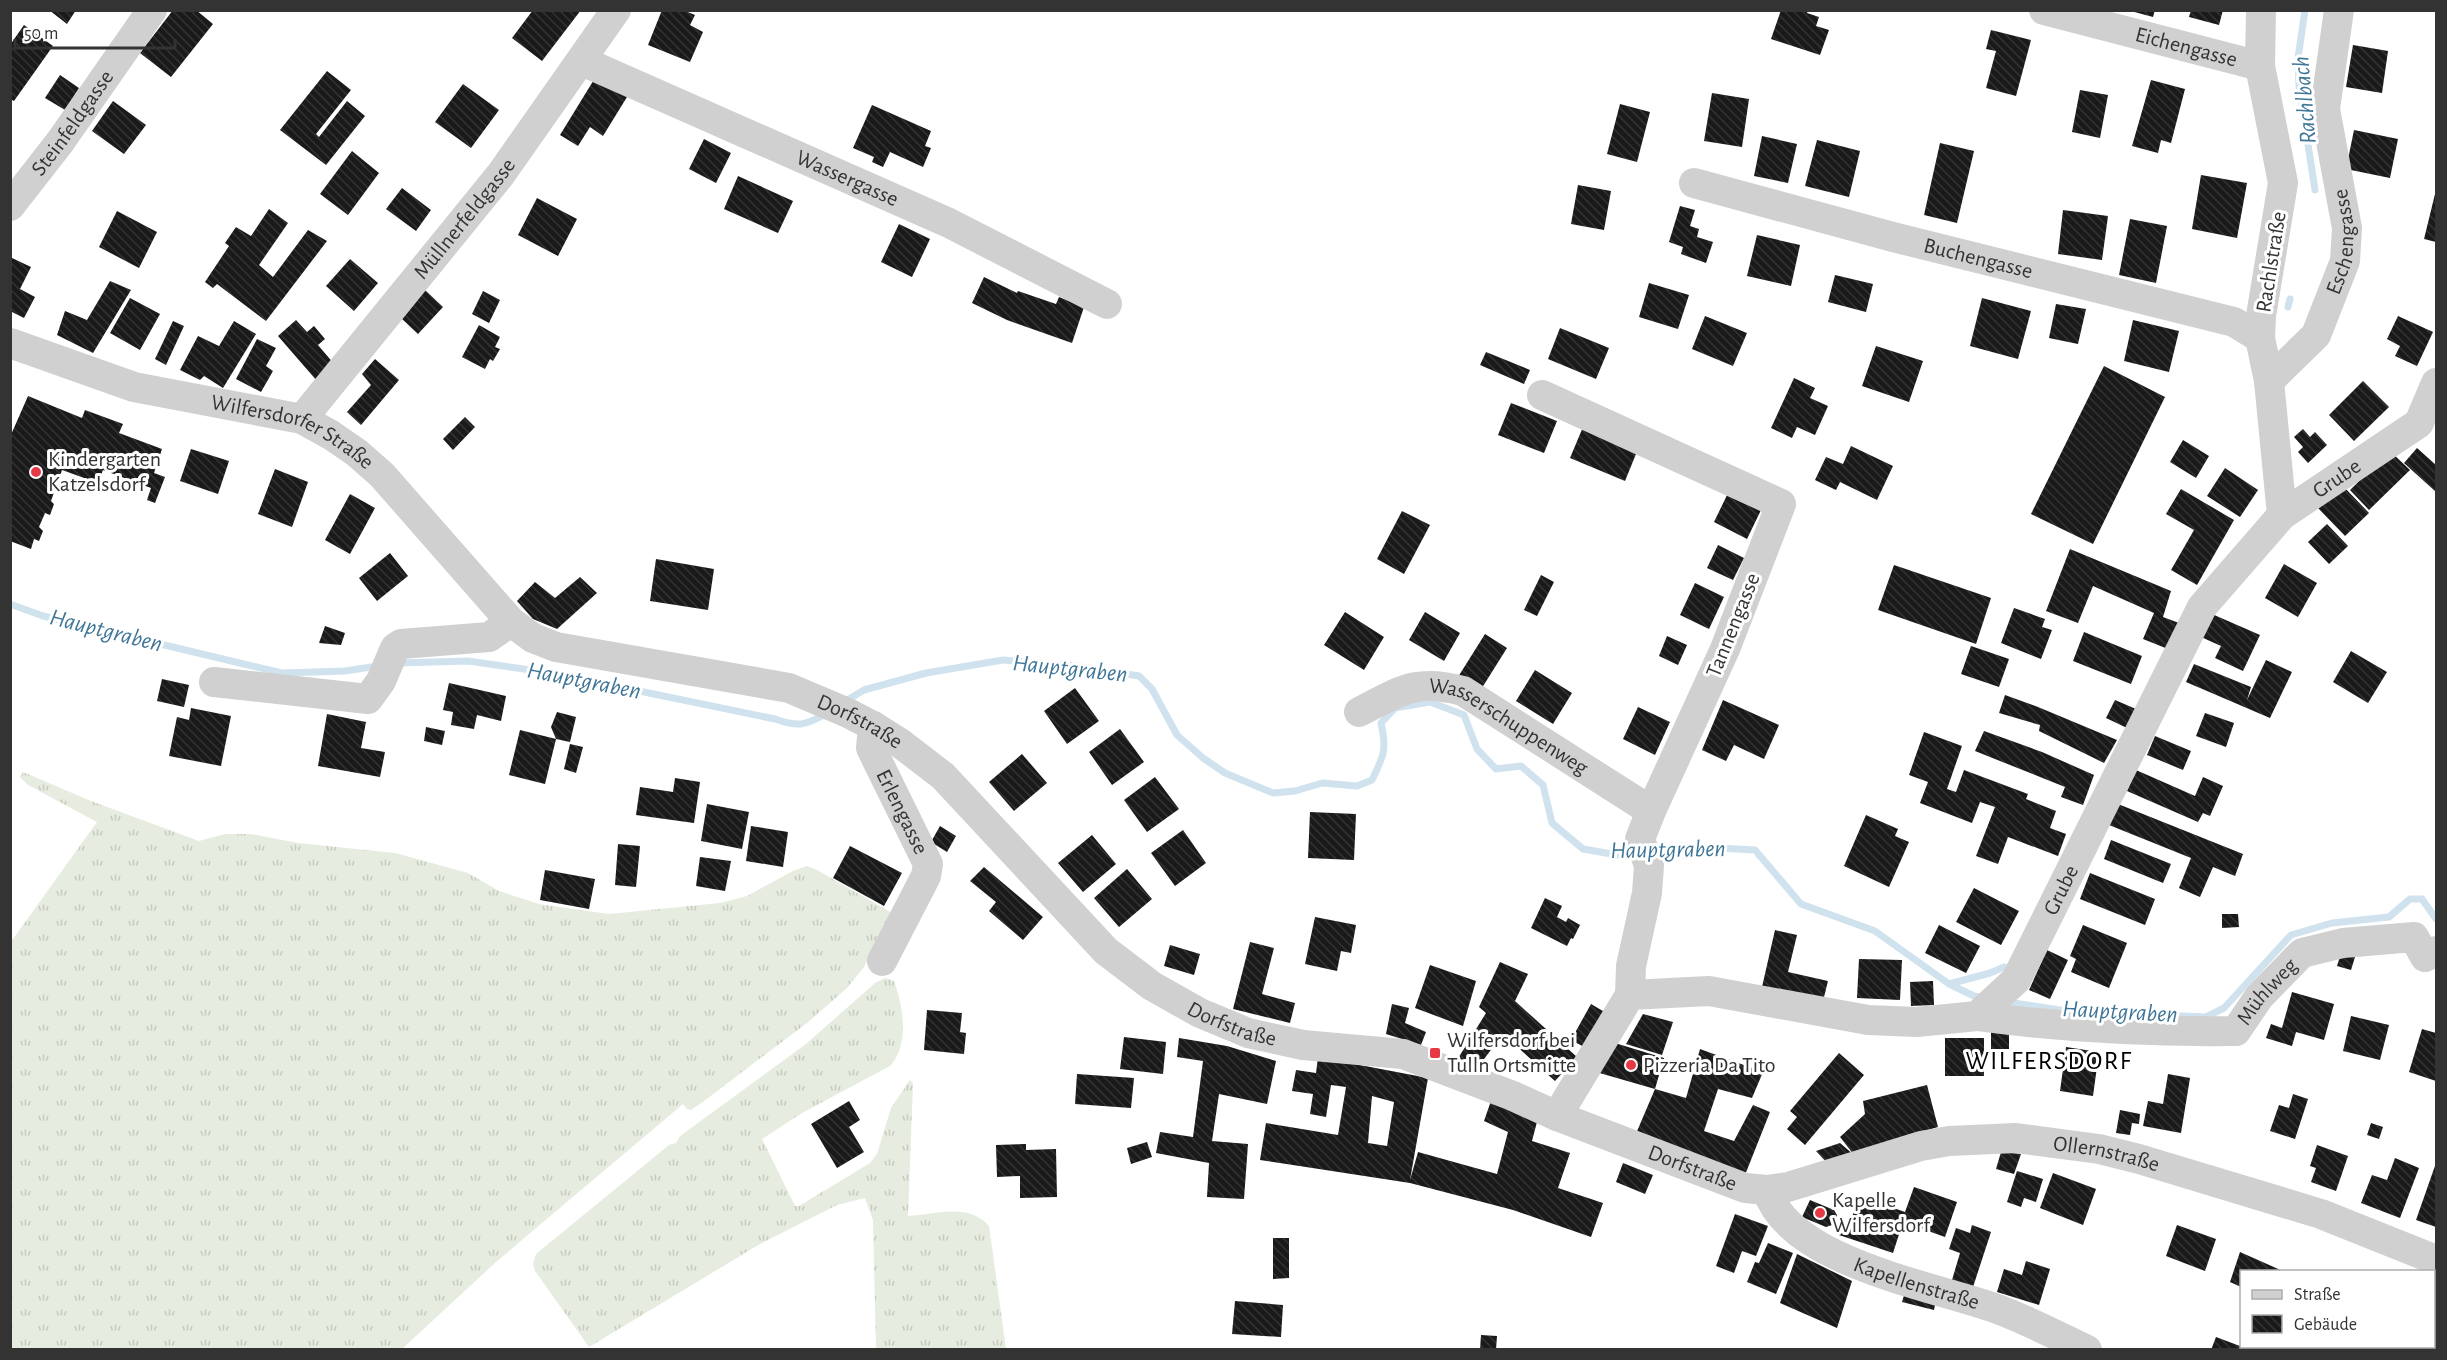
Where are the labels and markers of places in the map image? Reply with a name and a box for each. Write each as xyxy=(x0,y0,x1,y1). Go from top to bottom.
place label: Kindergarten Katzelsdorf xyxy=(48,448,161,495)
marker: Kindergarten Katzelsdorf xyxy=(29,465,43,479)
place label: Wilfersdorf bei Tulln Ortsmitte xyxy=(1447,1029,1576,1076)
marker: Wilfersdorf bei Tulln Ortsmitte xyxy=(1428,1046,1442,1060)
place label: Pizzeria Da Tito xyxy=(1643,1054,1776,1076)
marker: Pizzeria Da Tito xyxy=(1624,1058,1638,1072)
place label: Kapelle Wilfersdorf xyxy=(1832,1189,1931,1236)
marker: Kapelle Wilfersdorf xyxy=(1813,1206,1827,1220)

